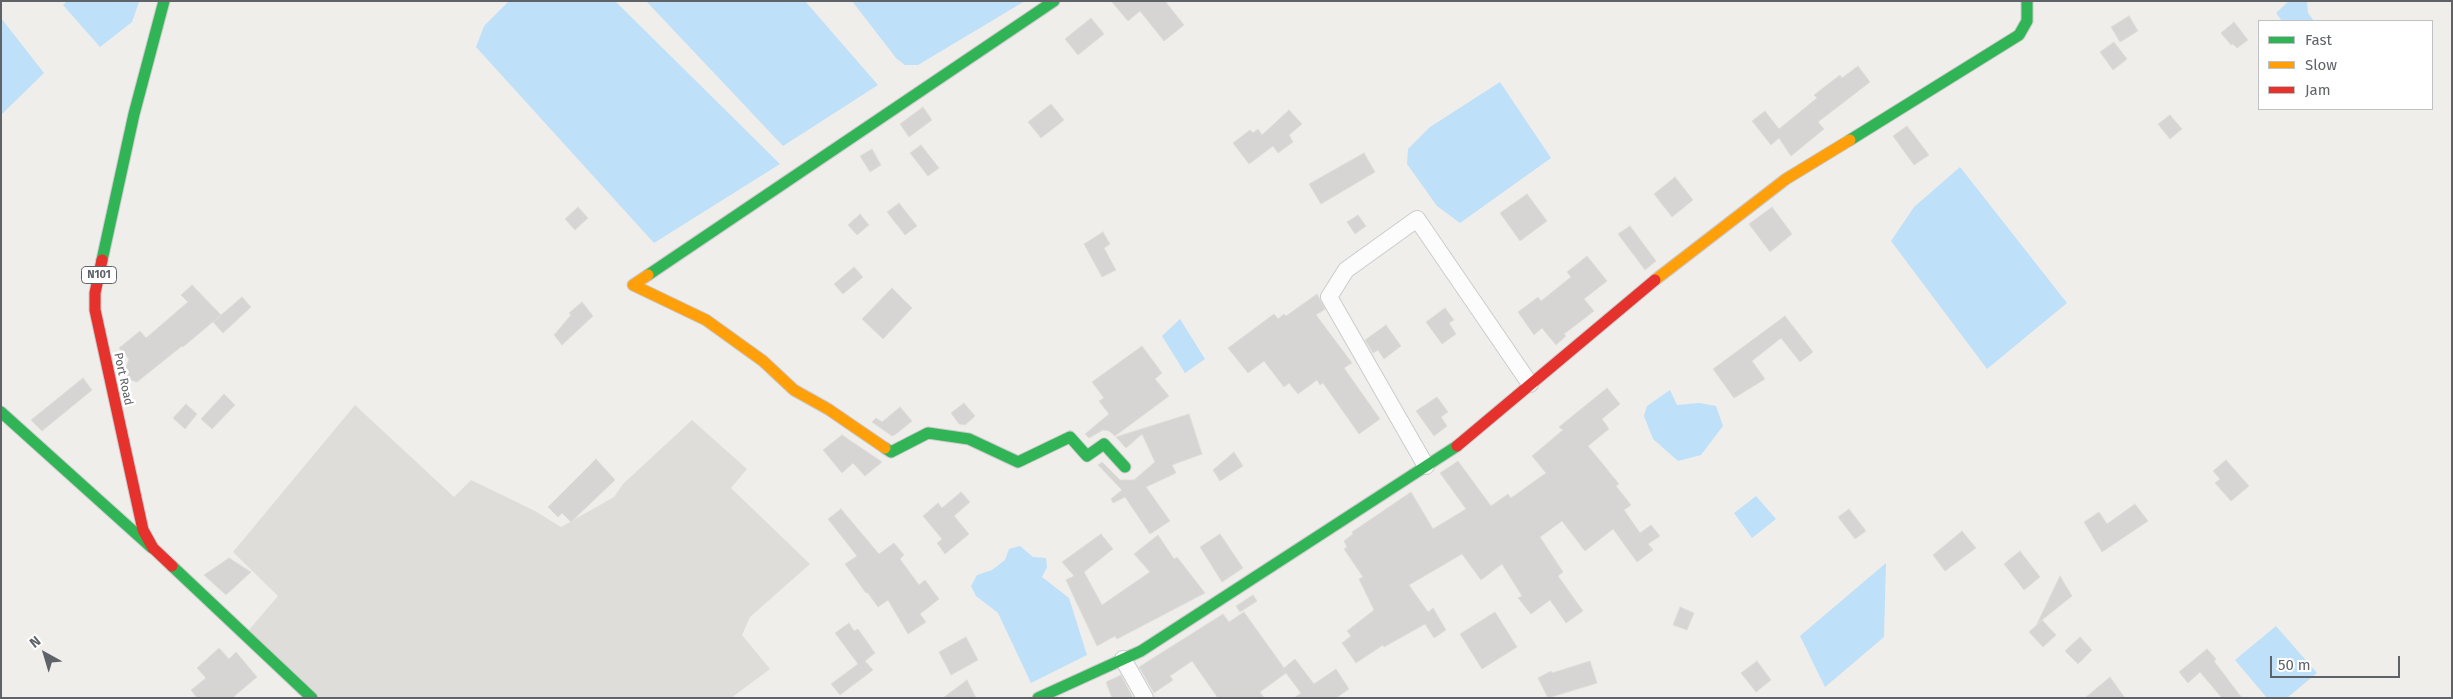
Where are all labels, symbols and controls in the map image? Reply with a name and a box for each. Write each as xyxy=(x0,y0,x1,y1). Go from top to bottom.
legend xyxy=(2258,20,2433,110)
text: Fast xyxy=(2305,31,2332,49)
text: Slow xyxy=(2305,56,2337,74)
text: Jam xyxy=(2305,81,2331,99)
road number: N101 xyxy=(82,266,116,284)
street label: Port Road xyxy=(110,351,136,407)
north arrow xyxy=(20,629,70,679)
text: N xyxy=(26,632,44,651)
scale bar xyxy=(2273,646,2403,678)
text: 50 m xyxy=(2278,656,2311,674)

